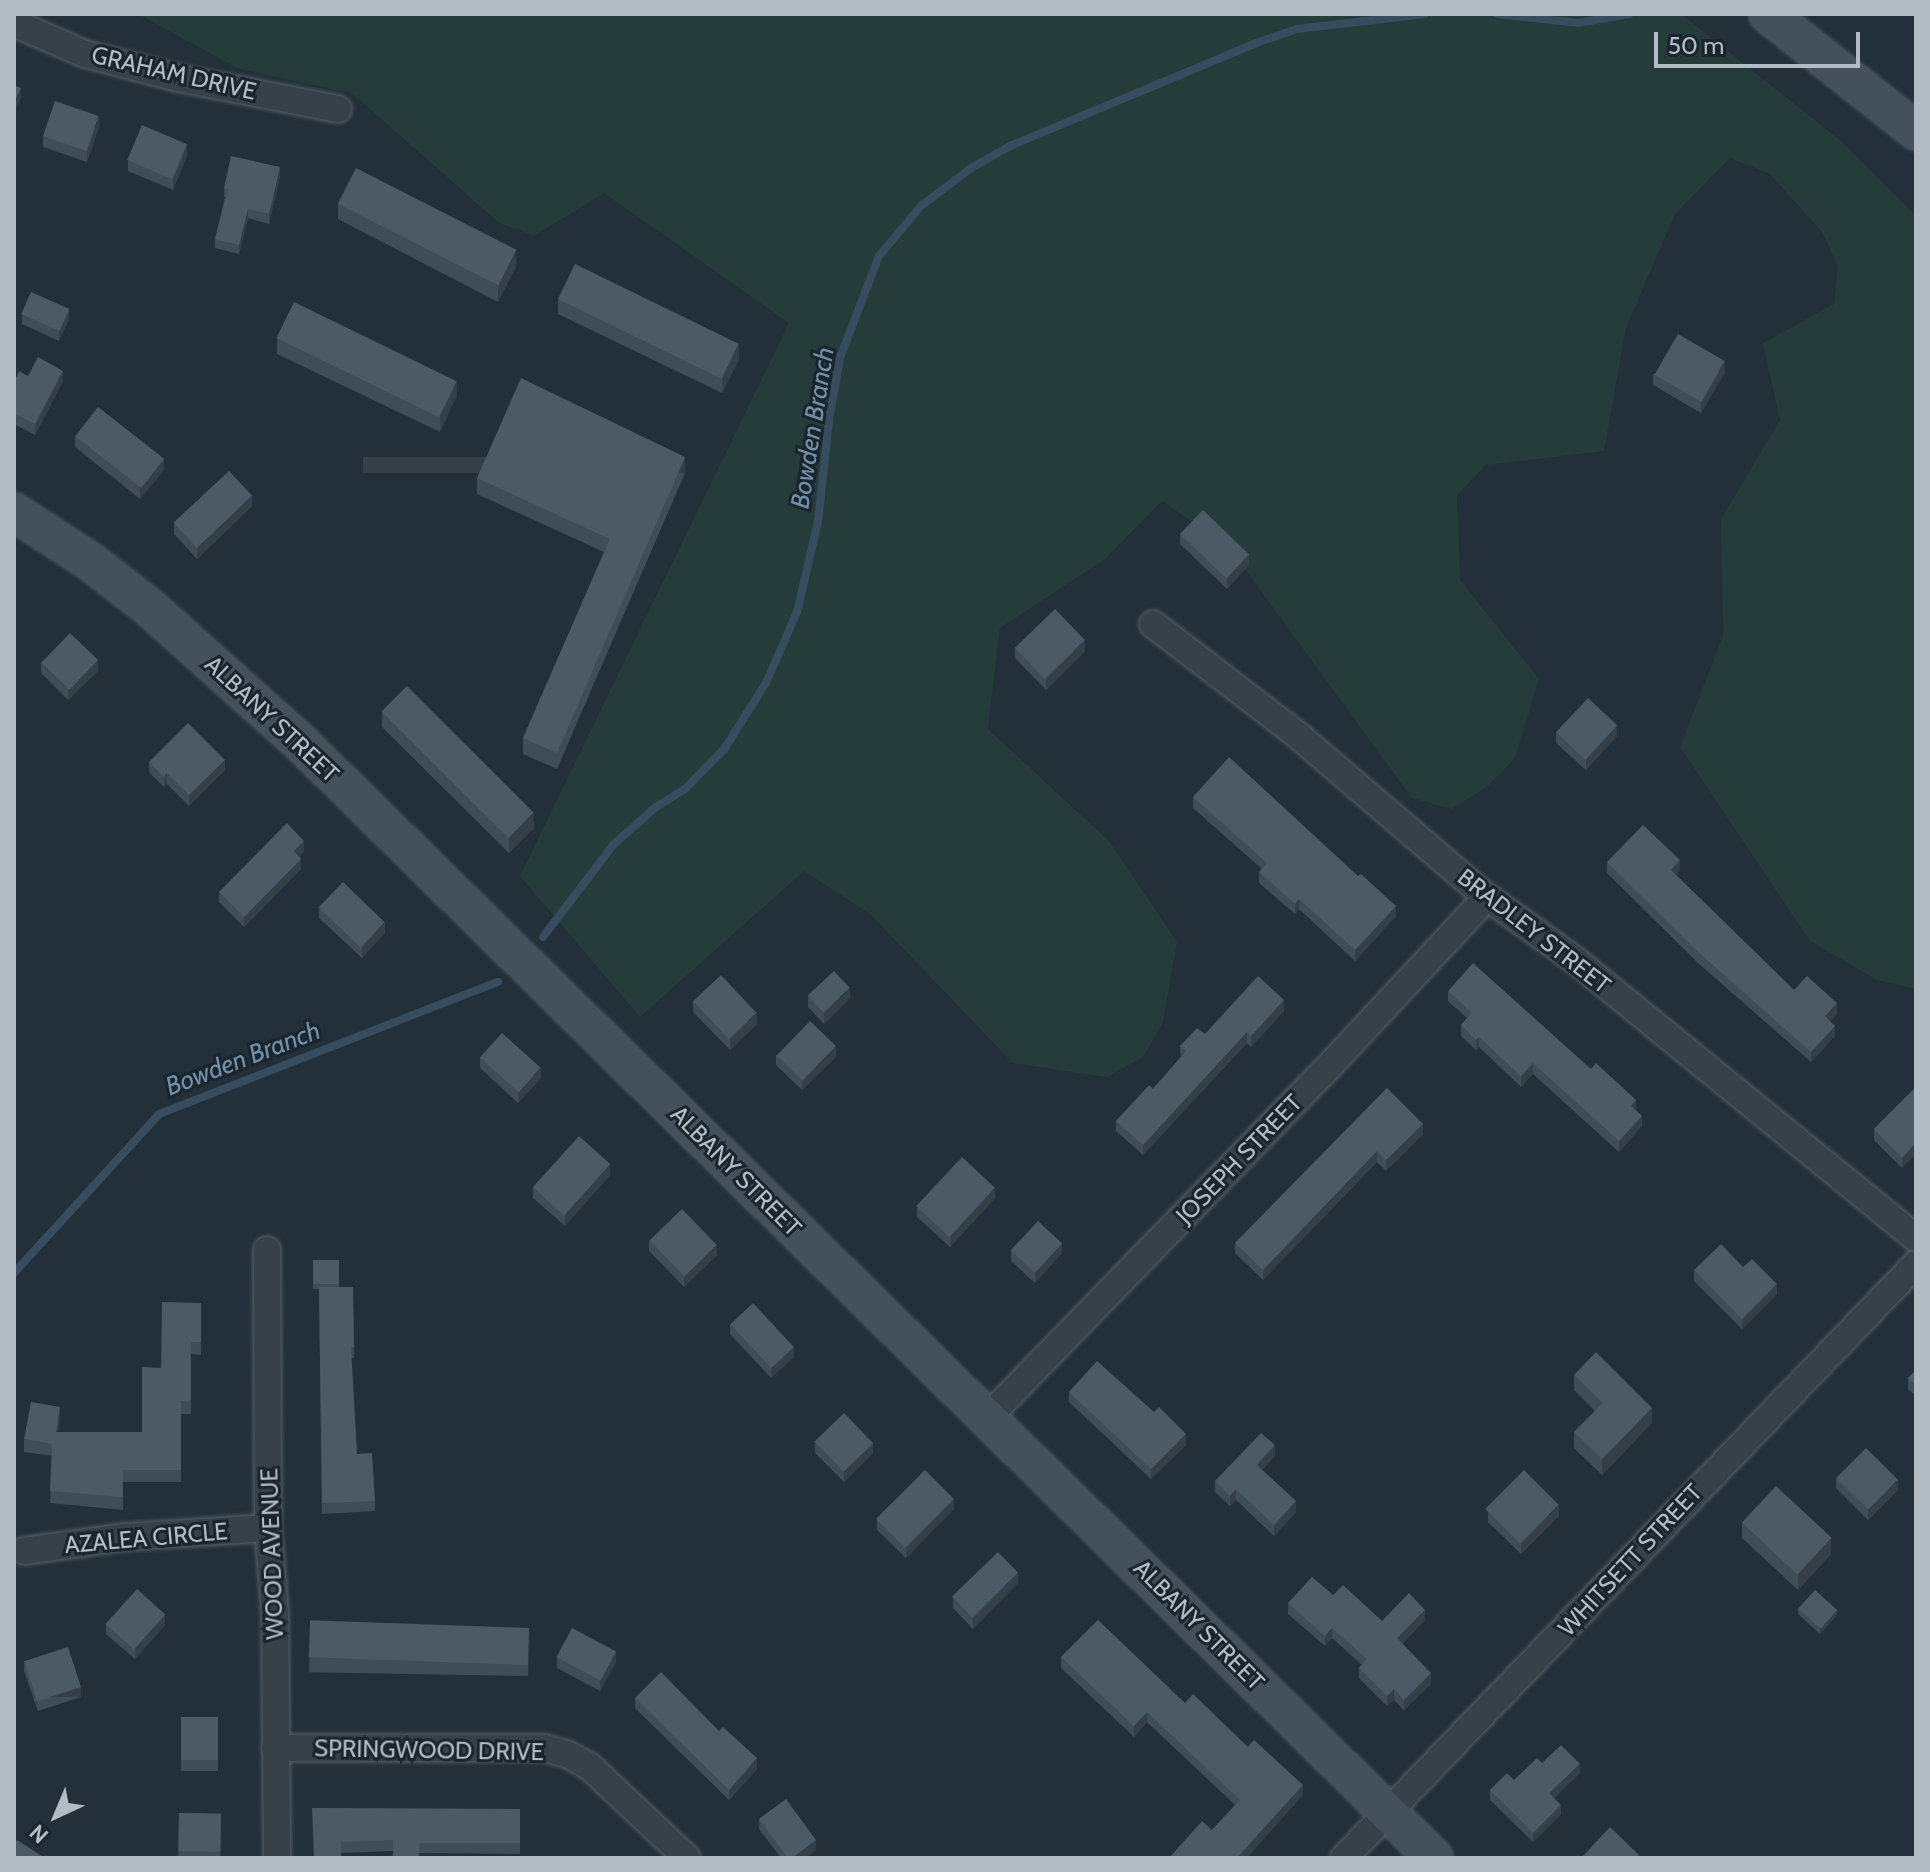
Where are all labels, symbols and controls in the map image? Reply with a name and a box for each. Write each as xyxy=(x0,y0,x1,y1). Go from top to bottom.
scale bar xyxy=(1658,16,1864,66)
text: 50 m xyxy=(1668,31,1724,60)
street label: GRAHAM DRIVE xyxy=(89,40,259,106)
water label: Bowden Branch xyxy=(785,345,841,511)
street label: ALBANY STREET xyxy=(199,650,345,788)
street label: BRADLEY STREET xyxy=(1452,862,1616,1000)
water label: Bowden Branch xyxy=(161,1015,325,1103)
street label: JOSEPH STREET xyxy=(1170,1088,1308,1230)
street label: ALBANY STREET xyxy=(665,1100,807,1242)
street label: WOOD AVENUE xyxy=(255,1468,289,1640)
street label: WHITSETT STREET xyxy=(1552,1478,1708,1642)
street label: AZALEA CIRCLE xyxy=(63,1517,229,1559)
street label: ALBANY STREET xyxy=(1128,1554,1270,1696)
street label: SPRINGWOOD DRIVE xyxy=(314,1734,544,1766)
north arrow xyxy=(16,1776,96,1856)
text: N xyxy=(24,1819,54,1849)

